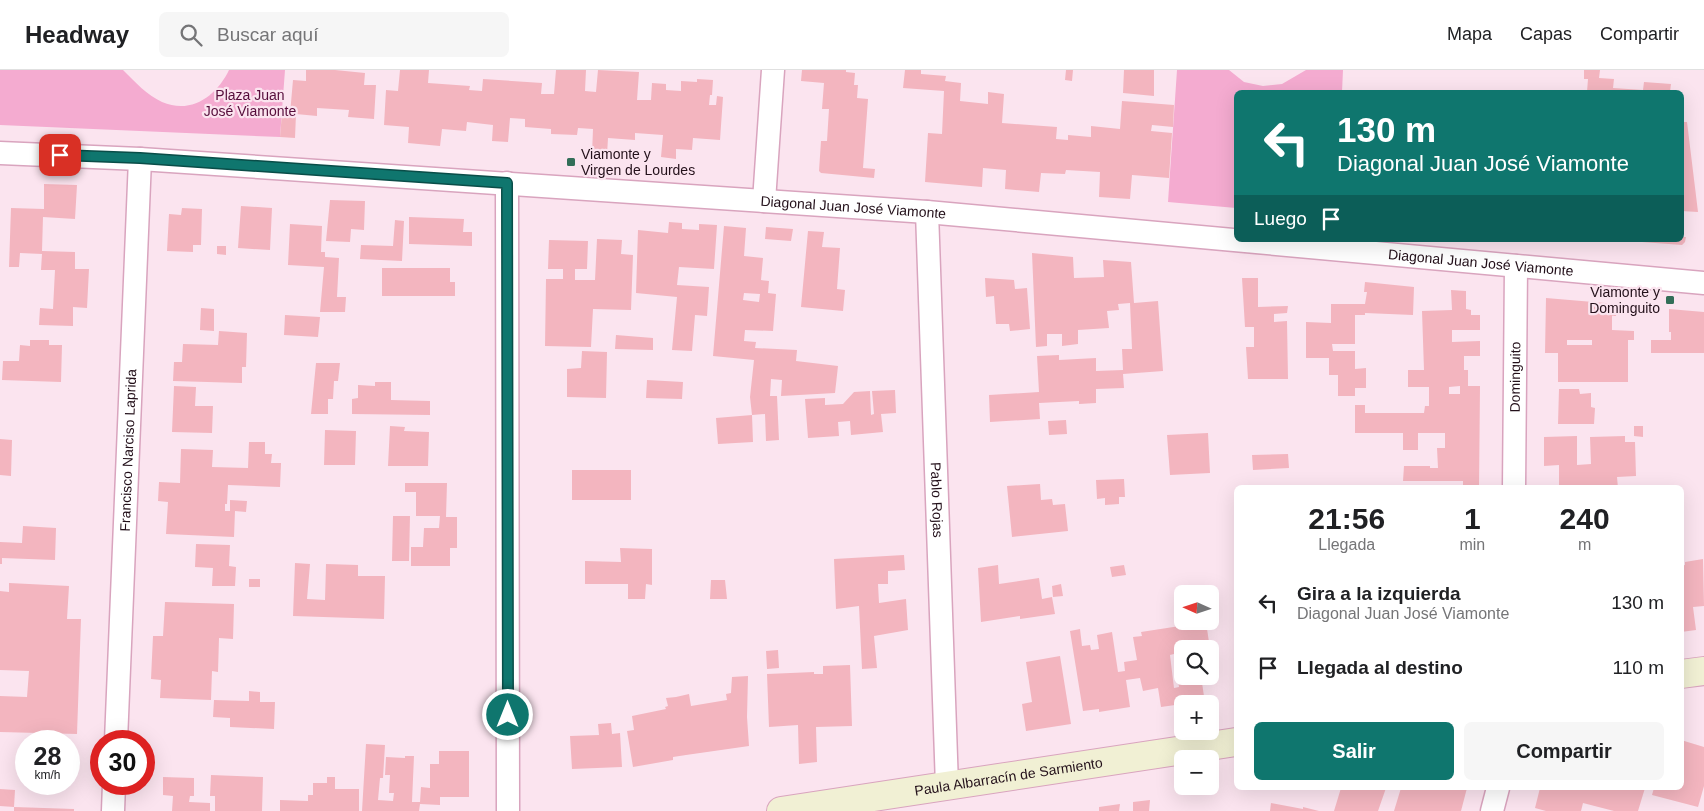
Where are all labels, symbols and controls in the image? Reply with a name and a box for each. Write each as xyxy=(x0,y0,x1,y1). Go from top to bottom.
search box xyxy=(159,12,509,57)
text: Headway xyxy=(25,21,129,48)
icon: search xyxy=(177,21,205,49)
text: Buscar aquí xyxy=(217,24,318,45)
text: Mapa xyxy=(1447,24,1492,44)
text: Capas xyxy=(1520,24,1572,44)
text: Compartir xyxy=(1600,24,1679,44)
park label: Plaza Juan José Viamonte xyxy=(204,87,296,119)
icon: left xyxy=(1254,110,1319,175)
text: 130 m xyxy=(1337,110,1436,149)
pin xyxy=(39,134,81,176)
icon: arrive xyxy=(46,141,74,169)
place label: Viamonte y Virgen de Lourdes xyxy=(581,146,695,178)
text: Diagonal Juan José Viamonte xyxy=(1337,151,1629,176)
marker: Viamonte y Virgen de Lourdes xyxy=(565,156,577,168)
street label: Diagonal Juan José Viamonte xyxy=(760,193,947,222)
icon: arrive xyxy=(1317,205,1345,233)
text: Luego xyxy=(1254,208,1307,229)
street label: Diagonal Juan José Viamonte xyxy=(1387,246,1574,279)
place label: Viamonte y Dominguito xyxy=(1589,284,1660,316)
marker: Viamonte y Dominguito xyxy=(1664,294,1676,306)
street label: Dominguito xyxy=(1507,341,1523,413)
street label: Francisco Narciso Laprida xyxy=(117,368,139,532)
street label: Pablo Rojas xyxy=(928,462,946,538)
text: 21:56 xyxy=(1308,502,1385,535)
text: 1 xyxy=(1464,502,1481,535)
text: 240 xyxy=(1560,502,1610,535)
text: Llegada xyxy=(1318,536,1375,553)
text: min xyxy=(1459,536,1485,553)
text: m xyxy=(1578,536,1591,553)
text: Gira a la izquierda xyxy=(1297,583,1461,604)
north arrow xyxy=(1174,585,1219,630)
map controls xyxy=(1174,585,1219,795)
icon: left xyxy=(1254,589,1282,617)
text: 130 m xyxy=(1611,592,1664,613)
text: Diagonal Juan José Viamonte xyxy=(1297,605,1509,622)
button: search xyxy=(1174,640,1219,685)
icon: arrive xyxy=(1254,654,1282,682)
text: Llegada al destino xyxy=(1297,657,1463,678)
text: 110 m xyxy=(1613,657,1664,678)
position arrow xyxy=(481,688,533,740)
button: + xyxy=(1174,695,1219,740)
button: Salir xyxy=(1254,722,1454,780)
button: Compartir xyxy=(1464,722,1664,780)
speed limit sign: 30 xyxy=(90,730,155,795)
text: 28 xyxy=(34,742,61,770)
button: − xyxy=(1174,750,1219,795)
street label: Paula Albarracín de Sarmiento xyxy=(913,754,1104,799)
text: km/h xyxy=(34,768,61,782)

